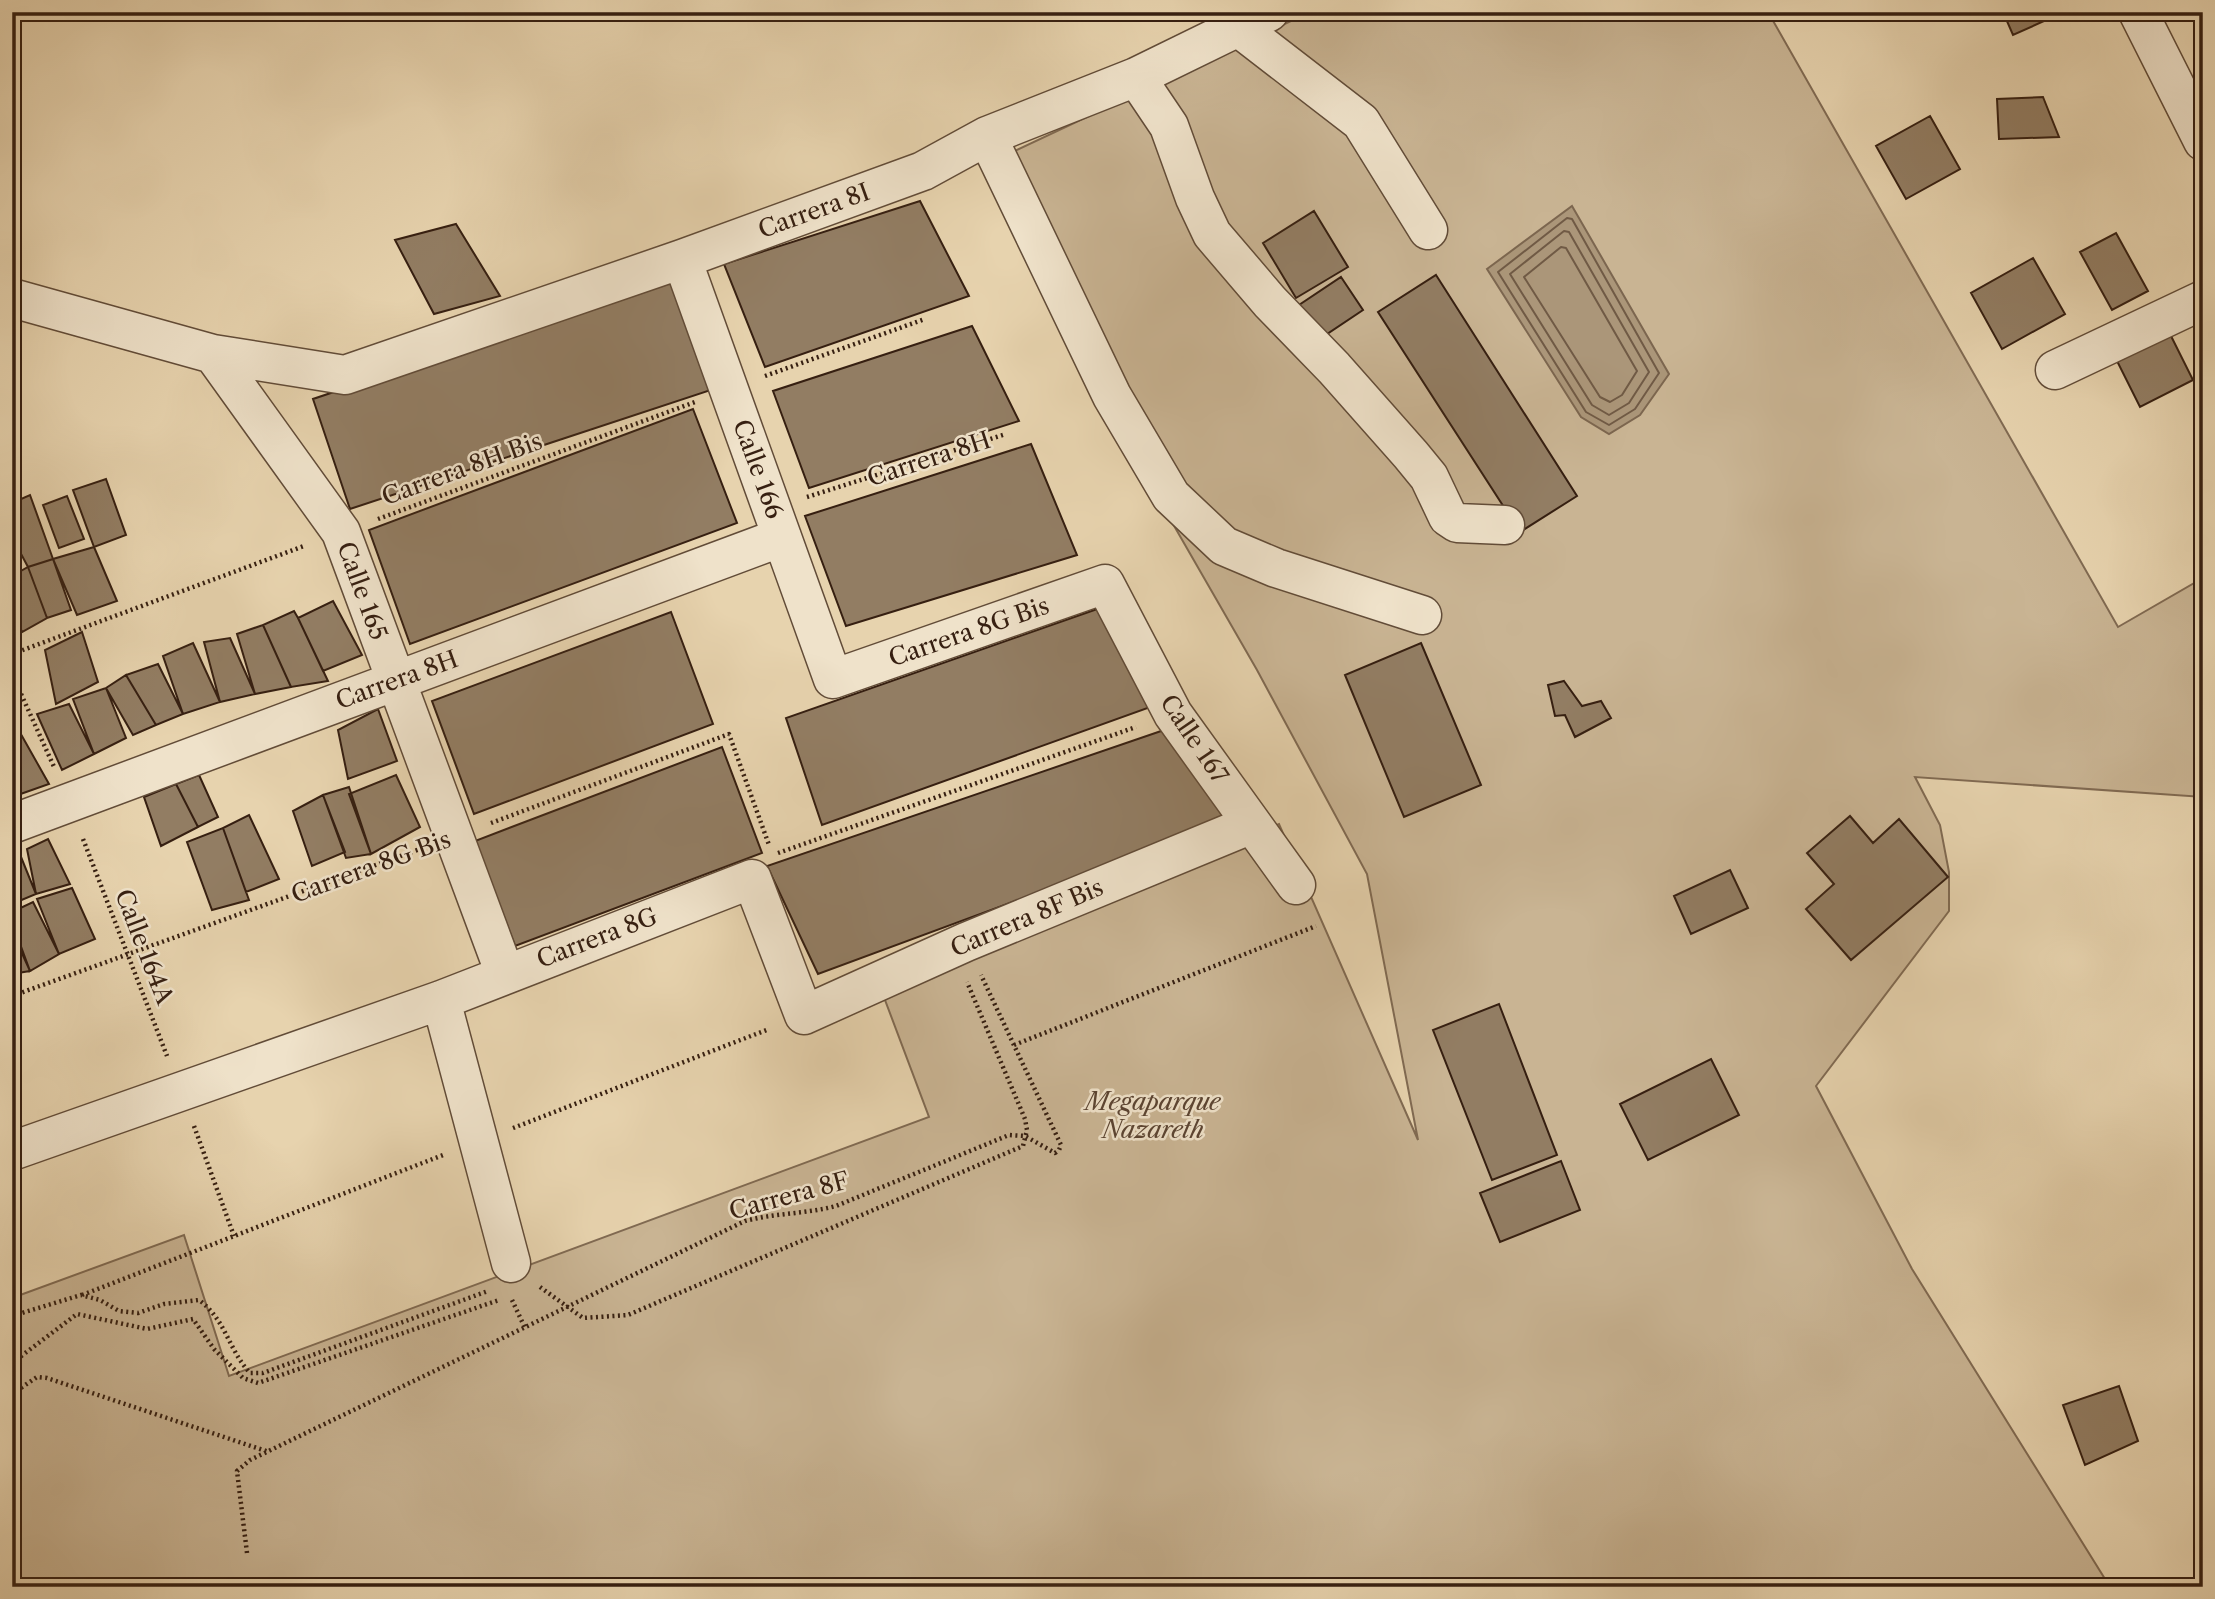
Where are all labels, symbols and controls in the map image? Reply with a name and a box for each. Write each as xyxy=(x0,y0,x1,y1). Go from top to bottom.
street label: Carrera 8I xyxy=(754,177,874,244)
street label: Calle 166 xyxy=(727,415,790,522)
street label: Carrera 8H xyxy=(863,425,994,492)
street label: Carrera 8H Bis xyxy=(378,426,546,511)
street label: Calle 165 xyxy=(331,538,394,644)
street label: Carrera 8G Bis xyxy=(885,591,1053,673)
street label: Carrera 8H xyxy=(332,644,462,715)
street label: Calle 167 xyxy=(1154,689,1235,789)
street label: Carrera 8G Bis xyxy=(287,824,455,909)
street label: Carrera 8F Bis xyxy=(946,872,1108,963)
street label: Calle 164A xyxy=(109,885,180,1010)
street label: Carrera 8G xyxy=(532,901,661,974)
park label: Megaparque Nazareth xyxy=(1082,1087,1222,1144)
street label: Carrera 8F xyxy=(726,1166,852,1225)

